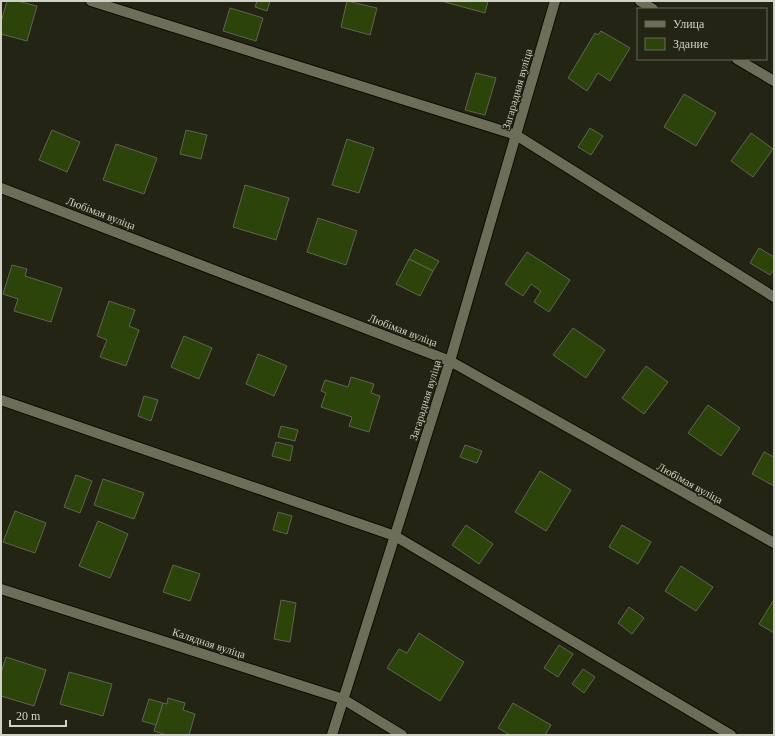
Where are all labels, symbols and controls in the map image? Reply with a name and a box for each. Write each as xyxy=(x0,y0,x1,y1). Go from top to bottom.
legend xyxy=(637,8,767,60)
text: Улица xyxy=(673,17,705,31)
text: Здание xyxy=(673,37,708,51)
street label: Загарадная вуліца xyxy=(500,47,534,131)
street label: Любімая вуліца xyxy=(65,194,137,232)
street label: Любімая вуліца xyxy=(367,311,439,349)
street label: Загарадная вуліца xyxy=(407,358,443,442)
street label: Любімая вуліца xyxy=(655,460,725,506)
street label: Калядная вуліца xyxy=(171,626,247,660)
scale bar xyxy=(10,702,66,728)
text: 20 m xyxy=(16,709,41,723)

